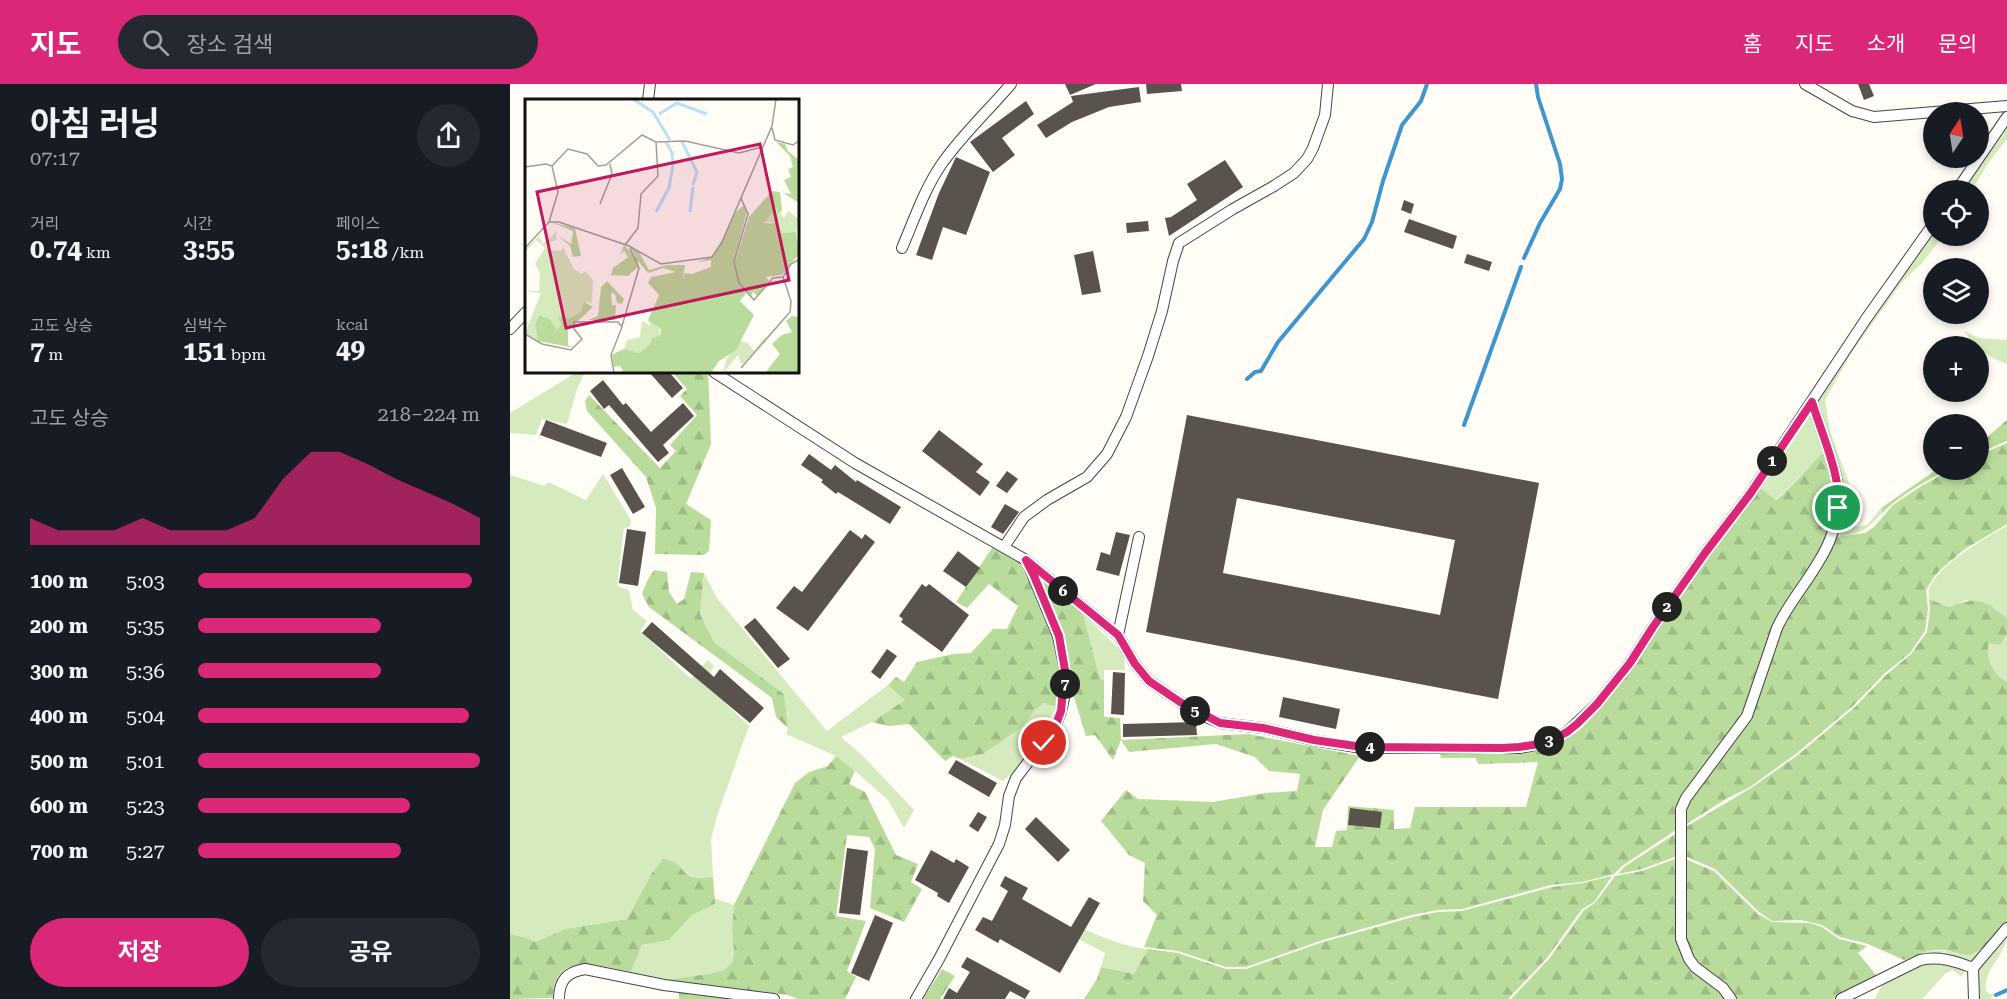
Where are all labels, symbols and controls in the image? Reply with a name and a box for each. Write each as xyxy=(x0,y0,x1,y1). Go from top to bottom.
search box xyxy=(118,15,538,69)
icon: search xyxy=(139,26,172,59)
text: 지도 xyxy=(30,28,82,61)
text: 장소 검색 xyxy=(187,32,273,57)
text: 홈 xyxy=(1743,32,1762,56)
text: 지도 xyxy=(1795,32,1834,56)
text: 소개 xyxy=(1867,32,1905,56)
text: 문의 xyxy=(1938,32,1977,56)
inset map xyxy=(525,99,800,374)
north arrow xyxy=(1923,102,1989,168)
map controls xyxy=(1923,102,1989,480)
text: 아침 러닝 xyxy=(30,104,160,143)
button: share xyxy=(417,104,480,167)
text: 07:17 xyxy=(30,146,80,170)
button: locate xyxy=(1923,180,1989,246)
text: 거리 xyxy=(30,214,59,233)
text: 시간 xyxy=(183,214,212,233)
text: 페이스 xyxy=(336,214,380,233)
text: 0.74 xyxy=(30,234,82,264)
text: 3:55 xyxy=(183,234,235,264)
text: 5:18 xyxy=(336,234,388,264)
text: km xyxy=(82,243,111,262)
text: /km xyxy=(388,243,424,262)
button: layers xyxy=(1923,258,1989,324)
text: kcal xyxy=(336,315,368,334)
text: 고도 상승 xyxy=(30,316,93,335)
text: 심박수 xyxy=(183,316,227,335)
text: 49 xyxy=(336,334,365,364)
text: 7 xyxy=(30,336,45,366)
text: 151 xyxy=(183,336,227,366)
button: + xyxy=(1923,336,1989,402)
text: m xyxy=(45,345,63,364)
text: bpm xyxy=(227,345,266,364)
text: 218–224 m xyxy=(377,402,480,426)
text: 고도 상승 xyxy=(30,406,109,430)
button: − xyxy=(1923,414,1989,480)
pin: 1 xyxy=(1757,446,1787,476)
text: 1 xyxy=(1768,451,1776,470)
pin xyxy=(1812,482,1863,533)
icon: arrive xyxy=(1821,491,1854,524)
text: 100 m xyxy=(30,569,88,593)
text: 5:03 xyxy=(126,569,165,593)
pin: 6 xyxy=(1048,576,1078,606)
text: 6 xyxy=(1059,581,1067,600)
pin: 2 xyxy=(1652,592,1682,622)
text: 2 xyxy=(1663,597,1671,616)
text: 200 m xyxy=(30,614,88,638)
text: 5:35 xyxy=(126,614,165,638)
text: 300 m xyxy=(30,659,88,683)
text: 5:36 xyxy=(126,659,165,683)
pin: 7 xyxy=(1050,669,1080,699)
text: 7 xyxy=(1061,674,1069,693)
pin: 5 xyxy=(1180,696,1210,726)
text: 5 xyxy=(1191,701,1199,720)
text: 400 m xyxy=(30,704,88,728)
text: 5:04 xyxy=(126,704,165,728)
pin xyxy=(1018,717,1069,768)
icon: check xyxy=(1027,726,1060,759)
pin: 3 xyxy=(1534,726,1564,756)
text: 3 xyxy=(1545,731,1553,750)
pin: 4 xyxy=(1355,732,1385,762)
text: 4 xyxy=(1366,737,1374,756)
text: 500 m xyxy=(30,749,88,773)
text: 5:01 xyxy=(126,749,165,773)
text: 600 m xyxy=(30,794,88,818)
text: 5:23 xyxy=(126,794,165,818)
text: 700 m xyxy=(30,839,88,863)
text: 5:27 xyxy=(126,839,165,863)
button: 저장 xyxy=(30,918,249,987)
button: 공유 xyxy=(261,918,480,987)

